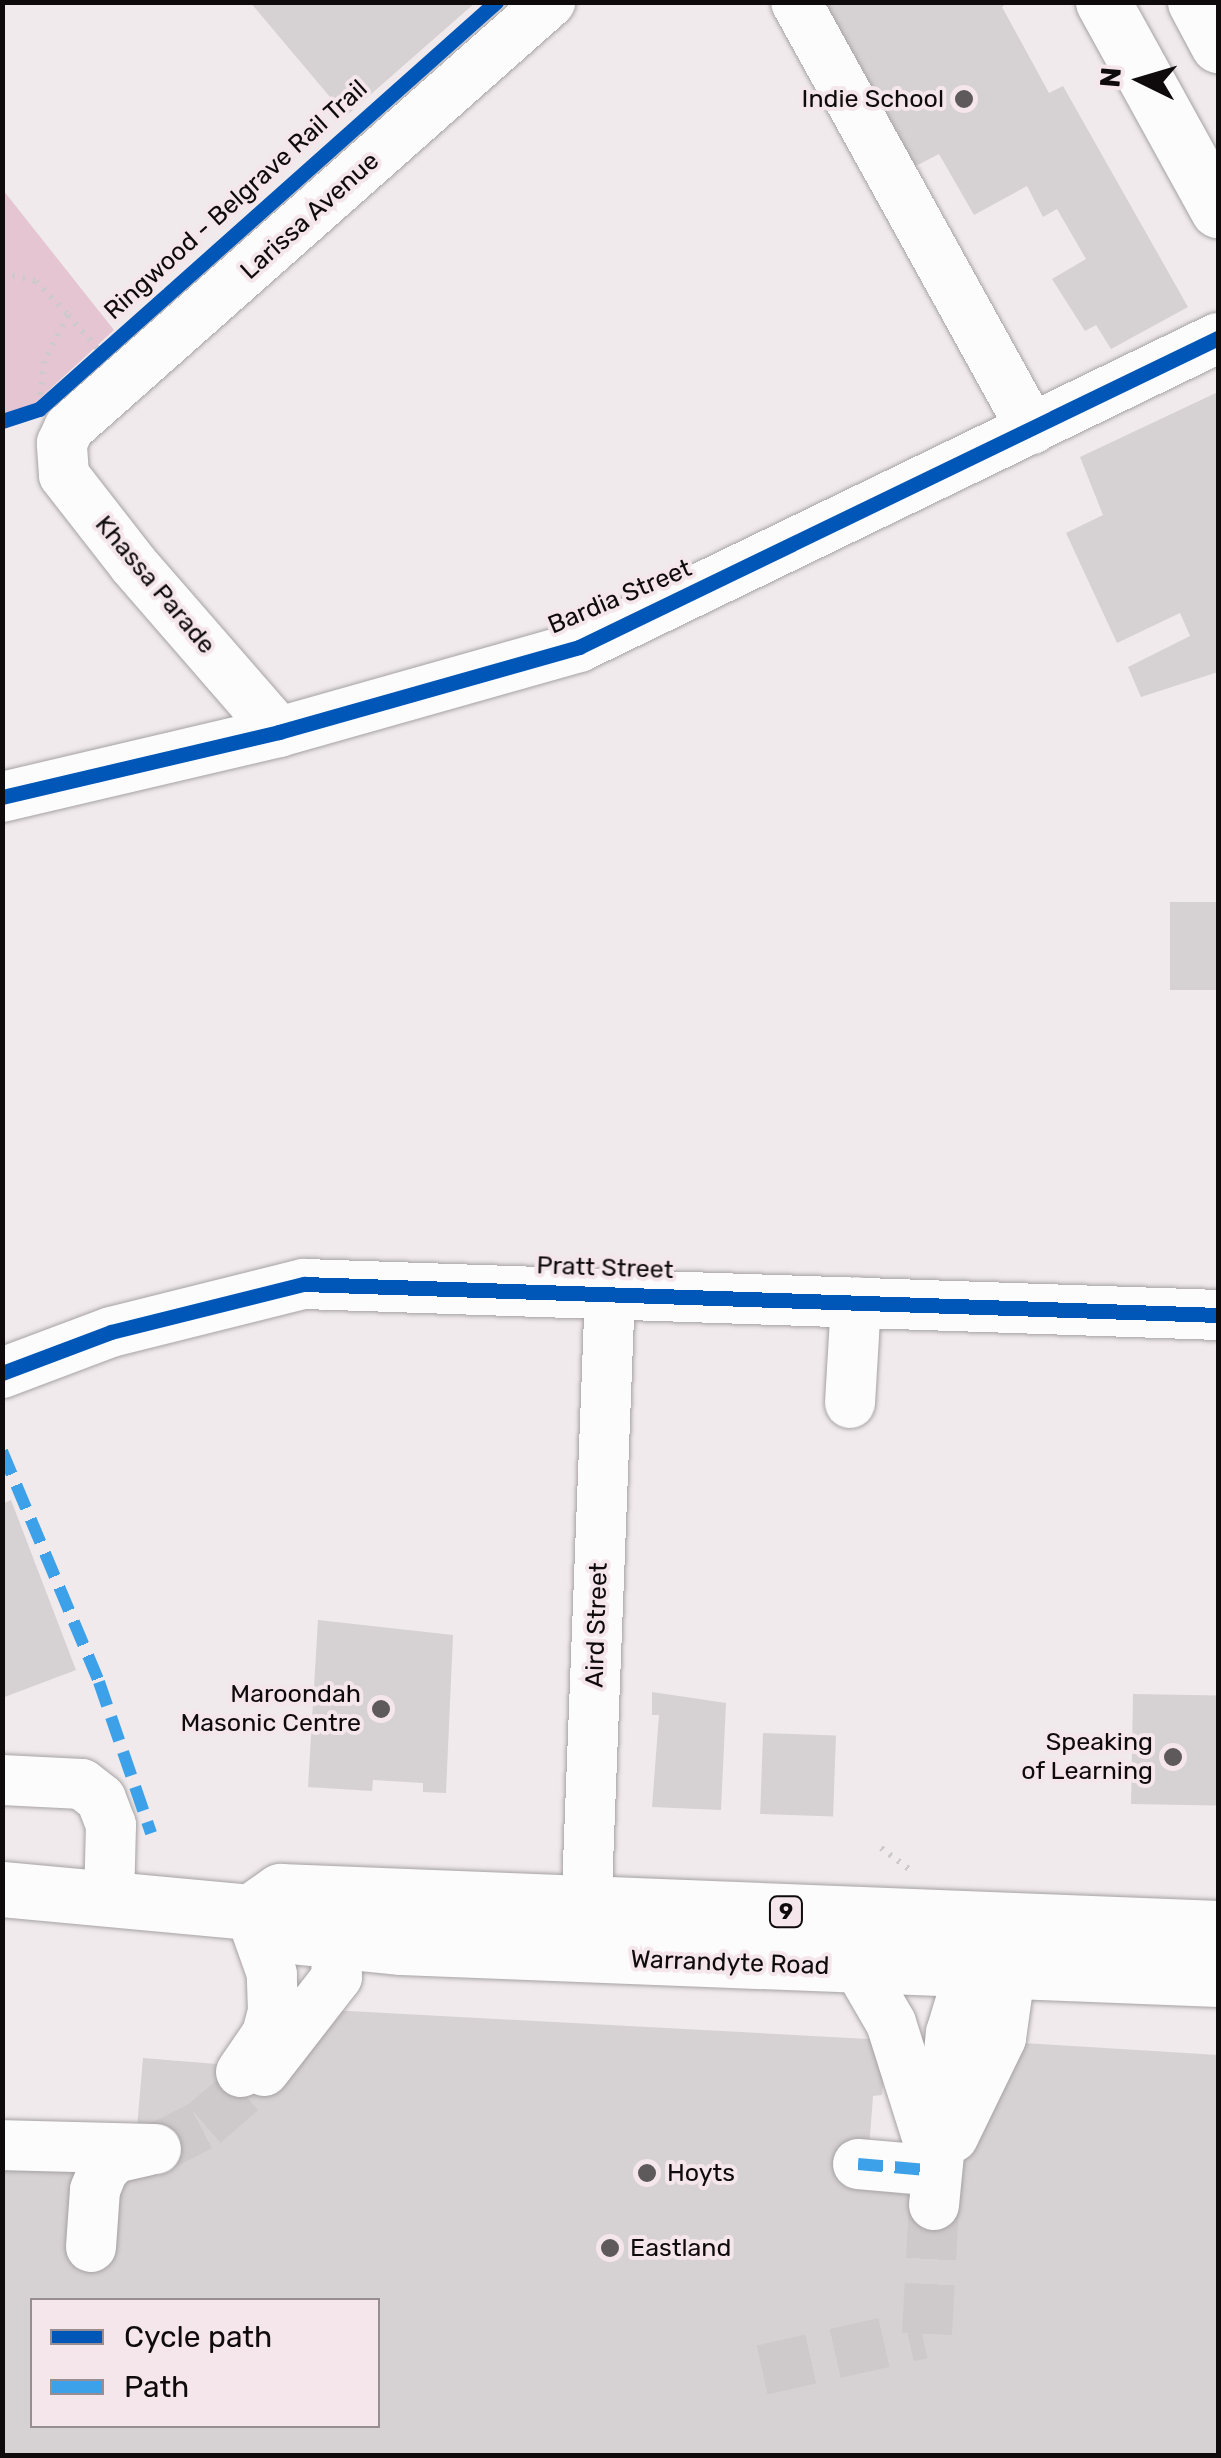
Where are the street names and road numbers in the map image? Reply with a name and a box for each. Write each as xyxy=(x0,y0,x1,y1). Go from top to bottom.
street label: Ringwood - Belgrave Rail Trail xyxy=(98,74,374,326)
street label: Larissa Avenue xyxy=(234,146,386,286)
street label: Khassa Parade xyxy=(89,510,221,660)
street label: Bardia Street xyxy=(544,553,696,641)
street label: Pratt Street xyxy=(536,1251,674,1285)
street label: Aird Street xyxy=(580,1562,614,1688)
road number: 9 xyxy=(768,1895,804,1929)
street label: Warrandyte Road xyxy=(630,1945,830,1981)

